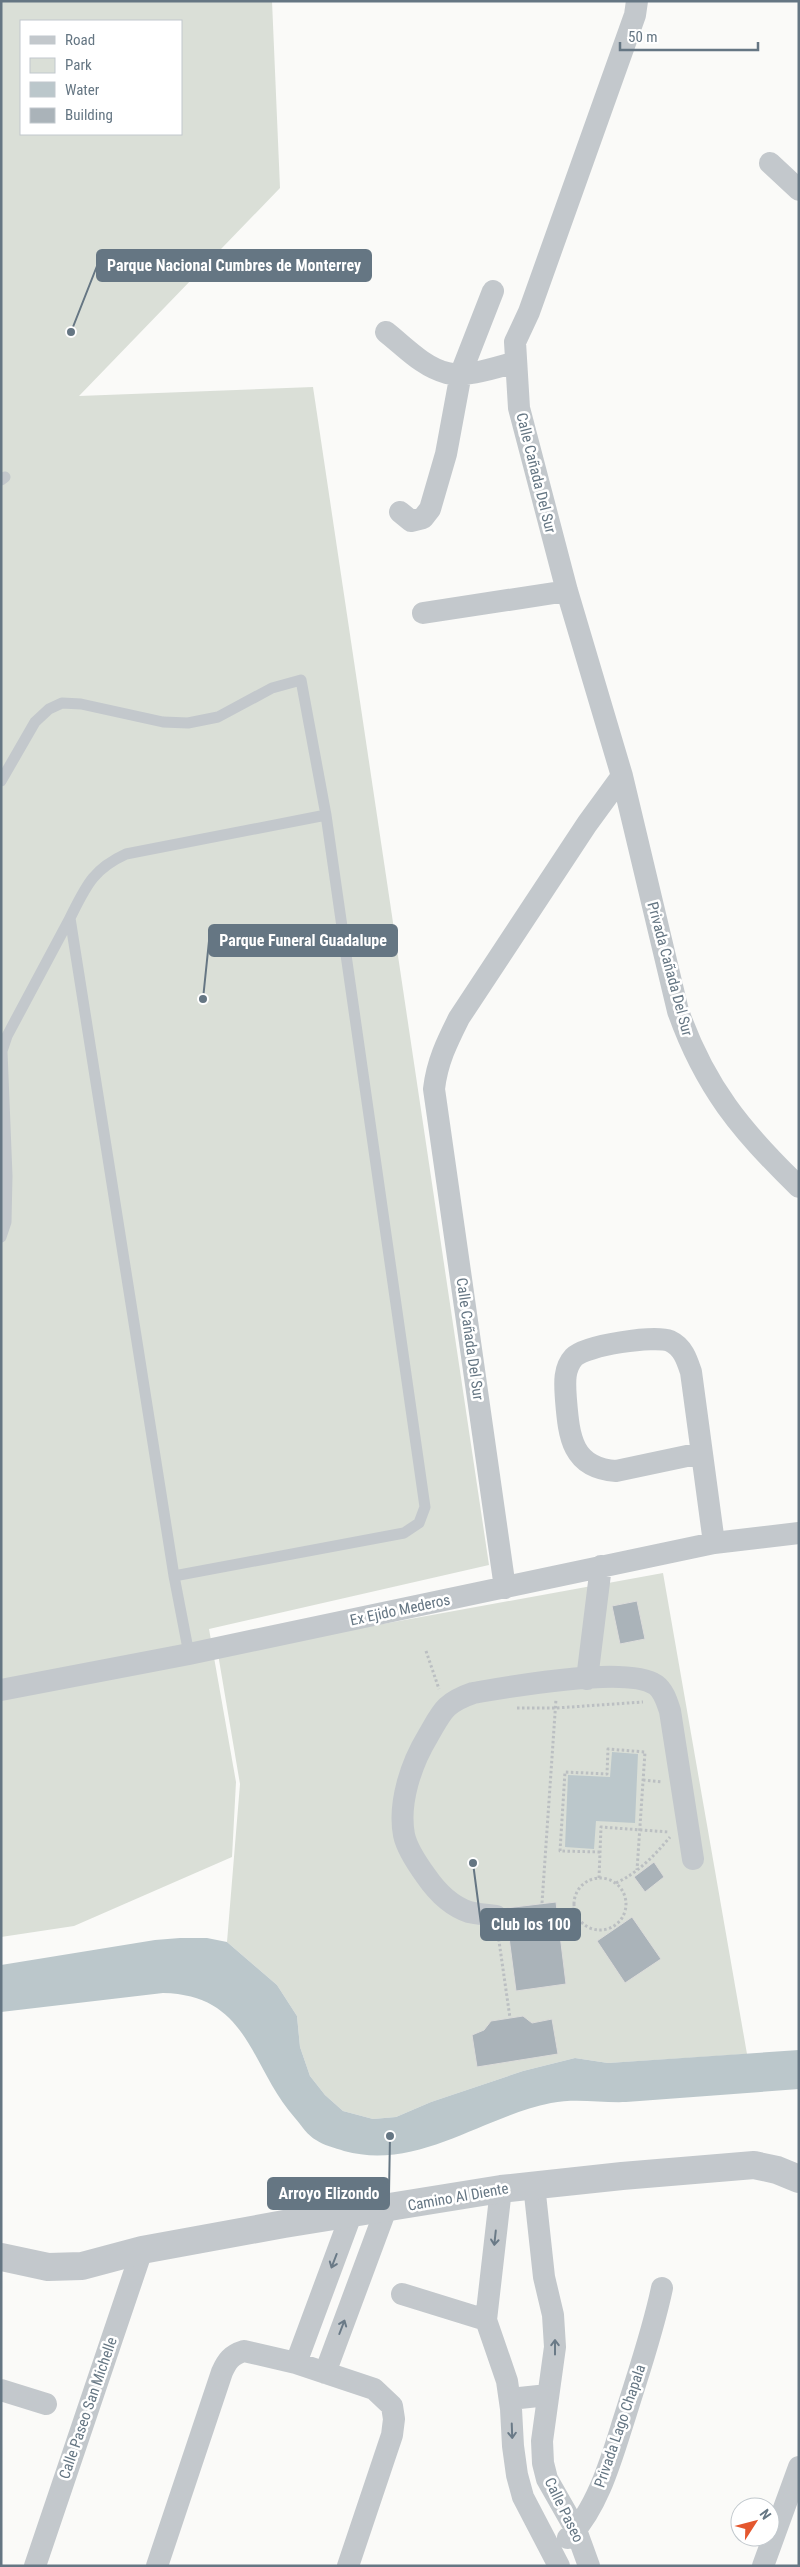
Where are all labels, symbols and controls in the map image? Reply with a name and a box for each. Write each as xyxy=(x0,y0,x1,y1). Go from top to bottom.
legend xyxy=(20,20,182,135)
scale bar xyxy=(620,20,758,52)
text: 50 m xyxy=(628,28,658,46)
text: Road xyxy=(65,31,95,49)
text: Park xyxy=(65,56,92,74)
text: Water xyxy=(65,81,100,99)
text: Building xyxy=(65,106,113,124)
callout: Parque Nacional Cumbres de Monterrey xyxy=(97,250,371,281)
text: Parque Nacional Cumbres de Monterrey xyxy=(107,256,361,275)
street label: Calle Cañada Del Sur xyxy=(512,411,560,535)
street label: Privada Cañada Del Sur xyxy=(643,900,697,1038)
callout: Parque Funeral Guadalupe xyxy=(209,925,397,956)
text: Parque Funeral Guadalupe xyxy=(219,931,387,950)
street label: Calle Cañada Del Sur xyxy=(453,1277,488,1402)
street label: Ex Ejido Mederos xyxy=(348,1591,452,1629)
callout: Club los 100 xyxy=(481,1909,580,1940)
text: Club los 100 xyxy=(491,1915,571,1934)
callout: Arroyo Elizondo xyxy=(268,2178,389,2209)
street label: Camino Al Diente xyxy=(406,2179,510,2215)
text: Arroyo Elizondo xyxy=(278,2184,380,2203)
one-way arrow xyxy=(490,2229,500,2245)
one-way arrow xyxy=(329,2252,338,2268)
one-way arrow xyxy=(338,2320,347,2336)
street label: Calle Paseo San Michelle xyxy=(55,2335,121,2481)
one-way arrow xyxy=(550,2339,560,2355)
street label: Privada Lago Chapala xyxy=(591,2362,649,2490)
one-way arrow xyxy=(508,2423,517,2439)
street label: Calle Paseo xyxy=(541,2475,587,2545)
north arrow xyxy=(730,2497,780,2547)
text: N xyxy=(757,2506,775,2523)

